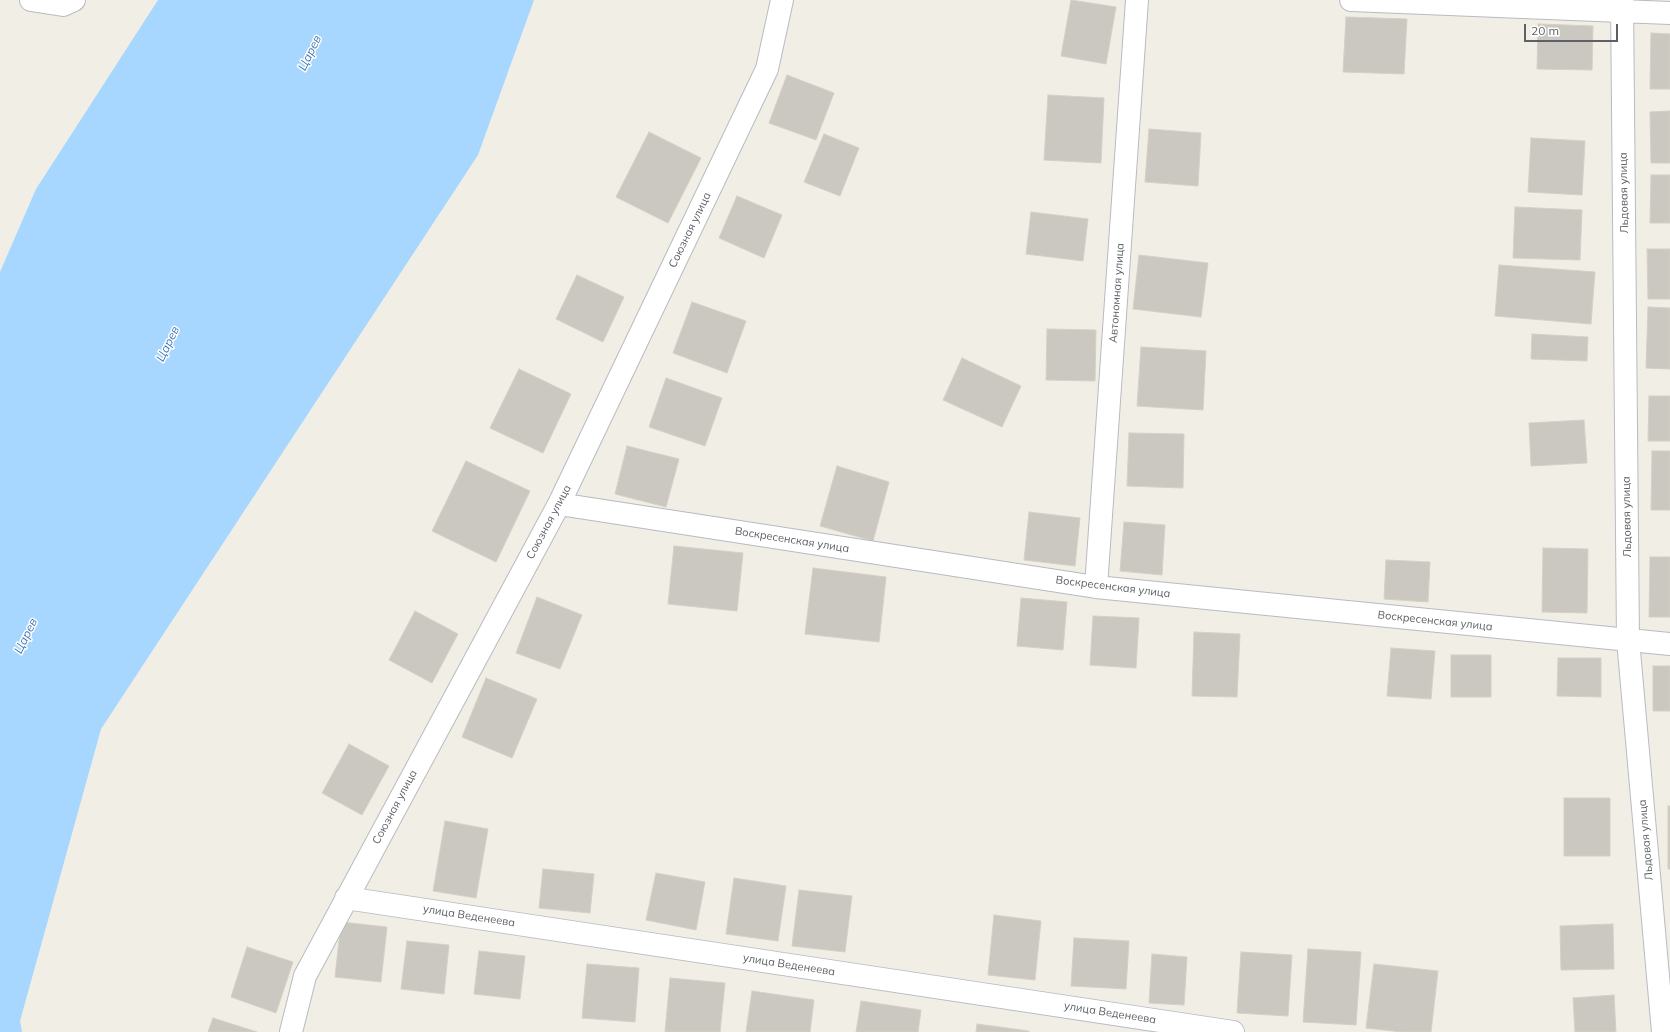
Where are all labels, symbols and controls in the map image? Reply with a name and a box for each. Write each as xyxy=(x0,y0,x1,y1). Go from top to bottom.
scale bar xyxy=(1526,16,1620,42)
text: 20 m xyxy=(1531,23,1559,38)
water label: Царев xyxy=(295,33,325,73)
street label: Льдовая улица xyxy=(1617,152,1631,234)
street label: Союзная улица xyxy=(666,190,714,270)
street label: Автономная улица xyxy=(1107,242,1127,344)
water label: Царев xyxy=(153,324,183,364)
street label: Льдовая улица xyxy=(1620,476,1634,558)
street label: Союзная улица xyxy=(524,483,574,561)
street label: Воскресенская улица xyxy=(734,524,850,556)
street label: Воскресенская улица xyxy=(1055,573,1171,601)
street label: Воскресенская улица xyxy=(1377,608,1493,634)
water label: Царев xyxy=(11,616,41,656)
street label: Союзная улица xyxy=(370,768,420,846)
street label: Льдовая улица xyxy=(1636,799,1656,881)
street label: улица Веденеева xyxy=(422,902,516,930)
street label: улица Веденеева xyxy=(742,951,836,979)
street label: улица Веденеева xyxy=(1063,999,1157,1027)

